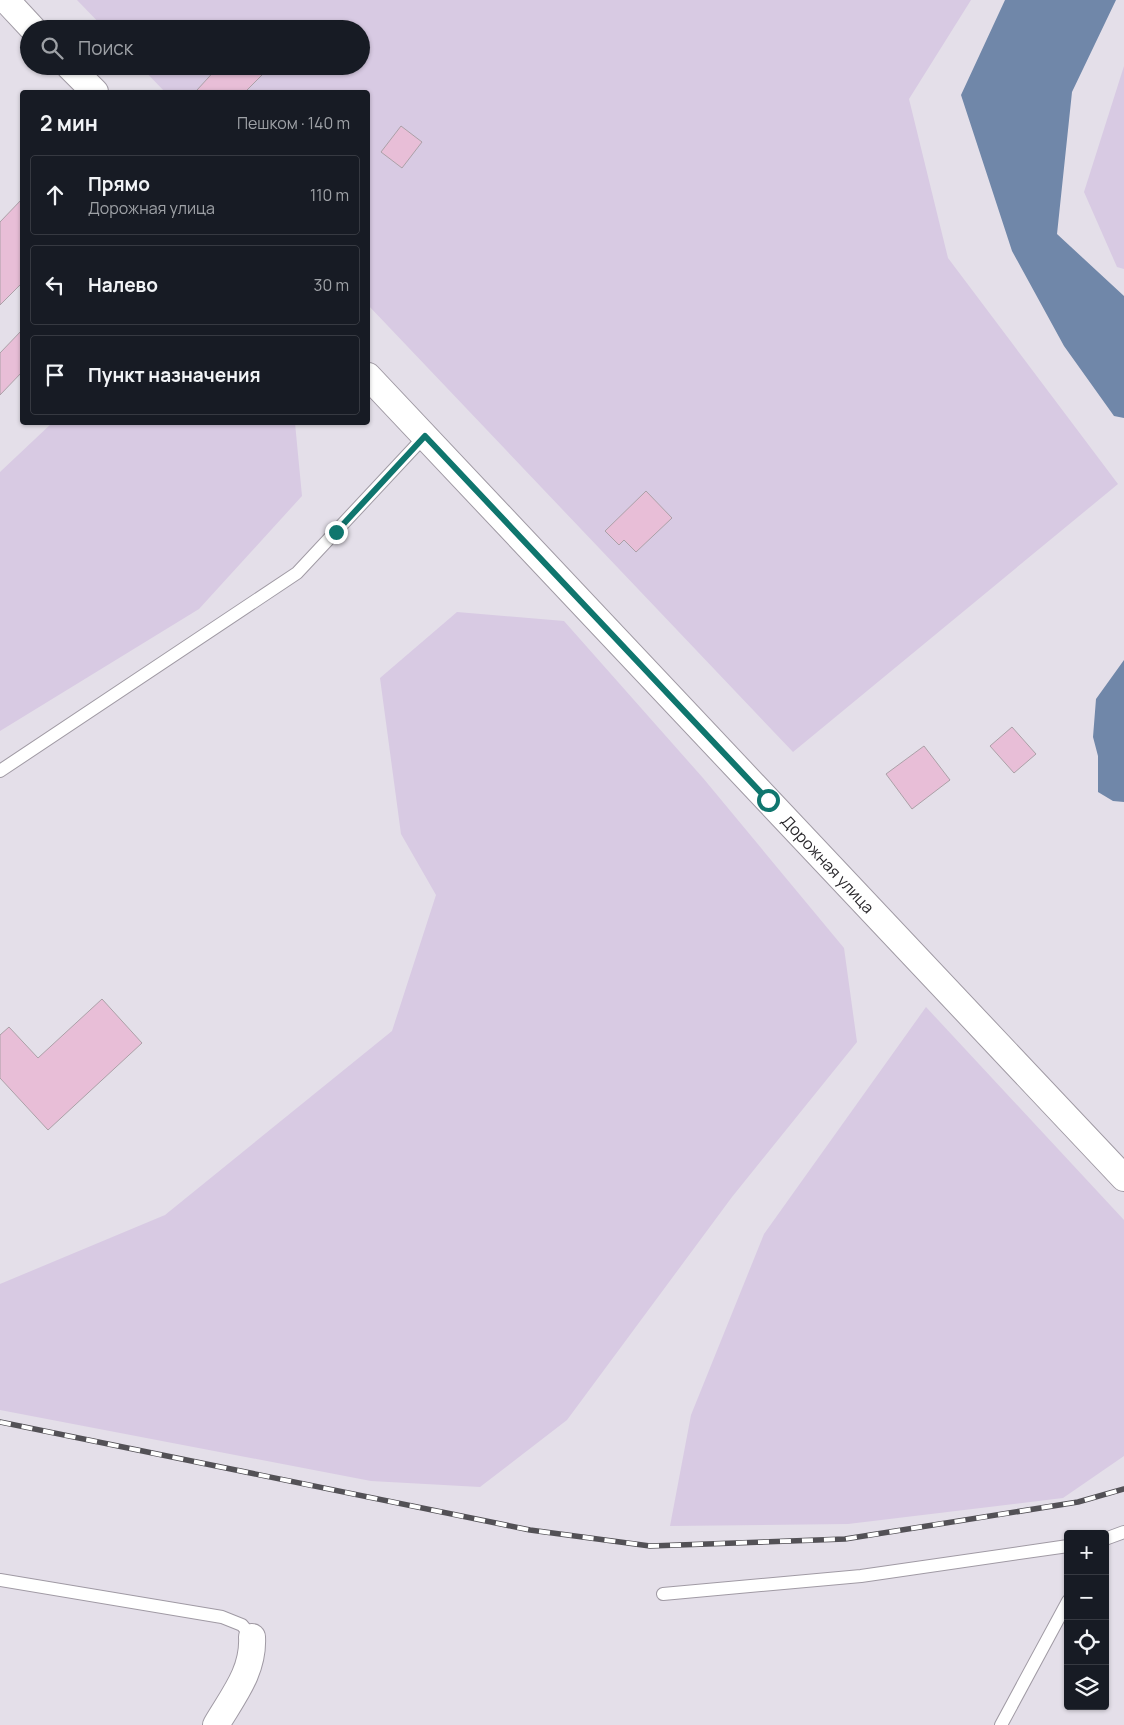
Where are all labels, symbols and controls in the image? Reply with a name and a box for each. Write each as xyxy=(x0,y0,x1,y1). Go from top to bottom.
search box xyxy=(20,20,370,75)
icon: search xyxy=(38,34,66,62)
text: Поиск xyxy=(78,35,133,61)
text: 2 мин xyxy=(40,109,98,137)
text: Пешком · 140 m xyxy=(237,112,350,134)
text: Прямо xyxy=(88,171,150,197)
icon: ahead xyxy=(41,181,69,209)
text: 110 m xyxy=(310,184,349,206)
text: Дорожная улица xyxy=(88,197,215,219)
icon: left xyxy=(41,271,69,299)
text: Налево xyxy=(88,272,158,298)
text: 30 m xyxy=(314,274,349,296)
icon: arrive xyxy=(41,361,69,389)
text: Пункт назначения xyxy=(88,362,261,388)
route end xyxy=(325,521,348,544)
route start xyxy=(757,789,780,812)
street label: Дорожная улица xyxy=(777,810,879,918)
map controls xyxy=(1064,1530,1109,1710)
button: + xyxy=(1064,1530,1109,1575)
button: − xyxy=(1064,1575,1109,1620)
button: locate xyxy=(1064,1620,1109,1665)
button: layers xyxy=(1064,1665,1109,1710)

